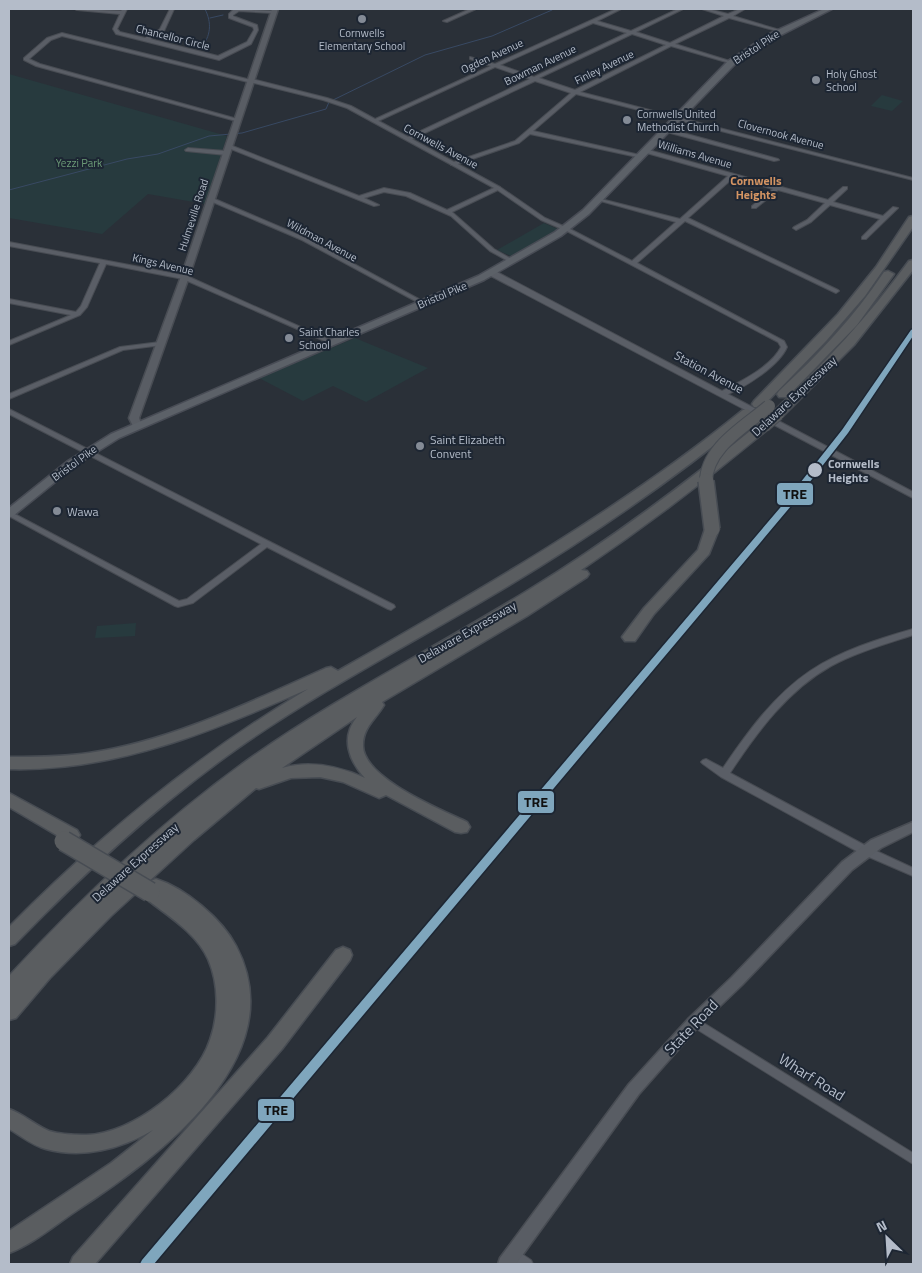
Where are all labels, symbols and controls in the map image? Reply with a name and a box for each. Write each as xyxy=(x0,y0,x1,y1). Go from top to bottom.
marker: Cornwells Elementary School xyxy=(356,13,368,25)
street label: Chancellor Circle xyxy=(134,20,212,54)
place label: Cornwells Elementary School xyxy=(319,25,405,54)
street label: Bristol Pike xyxy=(730,26,783,68)
street label: Ogden Avenue xyxy=(458,34,526,77)
street label: Bowman Avenue xyxy=(501,40,579,89)
street label: Finley Avenue xyxy=(572,46,637,88)
place label: Holy Ghost School xyxy=(826,66,877,95)
marker: Holy Ghost School xyxy=(810,74,822,86)
place label: Cornwells United Methodist Church xyxy=(637,106,719,135)
marker: Cornwells United Methodist Church xyxy=(621,114,633,126)
street label: Clovernook Avenue xyxy=(736,115,826,153)
street label: Cornwells Avenue xyxy=(401,120,481,173)
street label: Williams Avenue xyxy=(656,136,734,172)
park label: Yezzi Park xyxy=(56,155,103,171)
district label: Cornwells Heights xyxy=(730,171,782,204)
street label: Hulmeville Road xyxy=(174,177,212,253)
street label: Wildman Avenue xyxy=(284,215,361,266)
street label: Kings Avenue xyxy=(131,249,196,279)
street label: Bristol Pike xyxy=(415,277,470,313)
place label: Saint Charles School xyxy=(299,324,359,353)
marker: Saint Charles School xyxy=(283,332,295,344)
street label: Station Avenue xyxy=(671,346,747,398)
street label: Delaware Expressway xyxy=(747,351,841,441)
place label: Saint Elizabeth Convent xyxy=(430,430,505,463)
marker: Saint Elizabeth Convent xyxy=(414,440,426,452)
street label: Bristol Pike xyxy=(48,441,100,485)
place label: Cornwells Heights xyxy=(828,454,880,487)
marker: Cornwells Heights xyxy=(806,461,824,479)
line badge: TRE xyxy=(776,482,814,506)
text: TRE xyxy=(783,483,807,504)
place label: Wawa xyxy=(67,502,99,521)
marker: Wawa xyxy=(51,505,63,517)
street label: Delaware Expressway xyxy=(414,596,520,668)
line badge: TRE xyxy=(517,790,555,814)
text: TRE xyxy=(524,791,548,812)
street label: Delaware Expressway xyxy=(87,818,183,906)
street label: State Road xyxy=(659,994,723,1060)
street label: Wharf Road xyxy=(774,1047,850,1107)
line badge: TRE xyxy=(257,1098,295,1122)
text: TRE xyxy=(264,1099,288,1120)
north arrow xyxy=(862,1213,912,1263)
text: N xyxy=(872,1214,890,1237)

